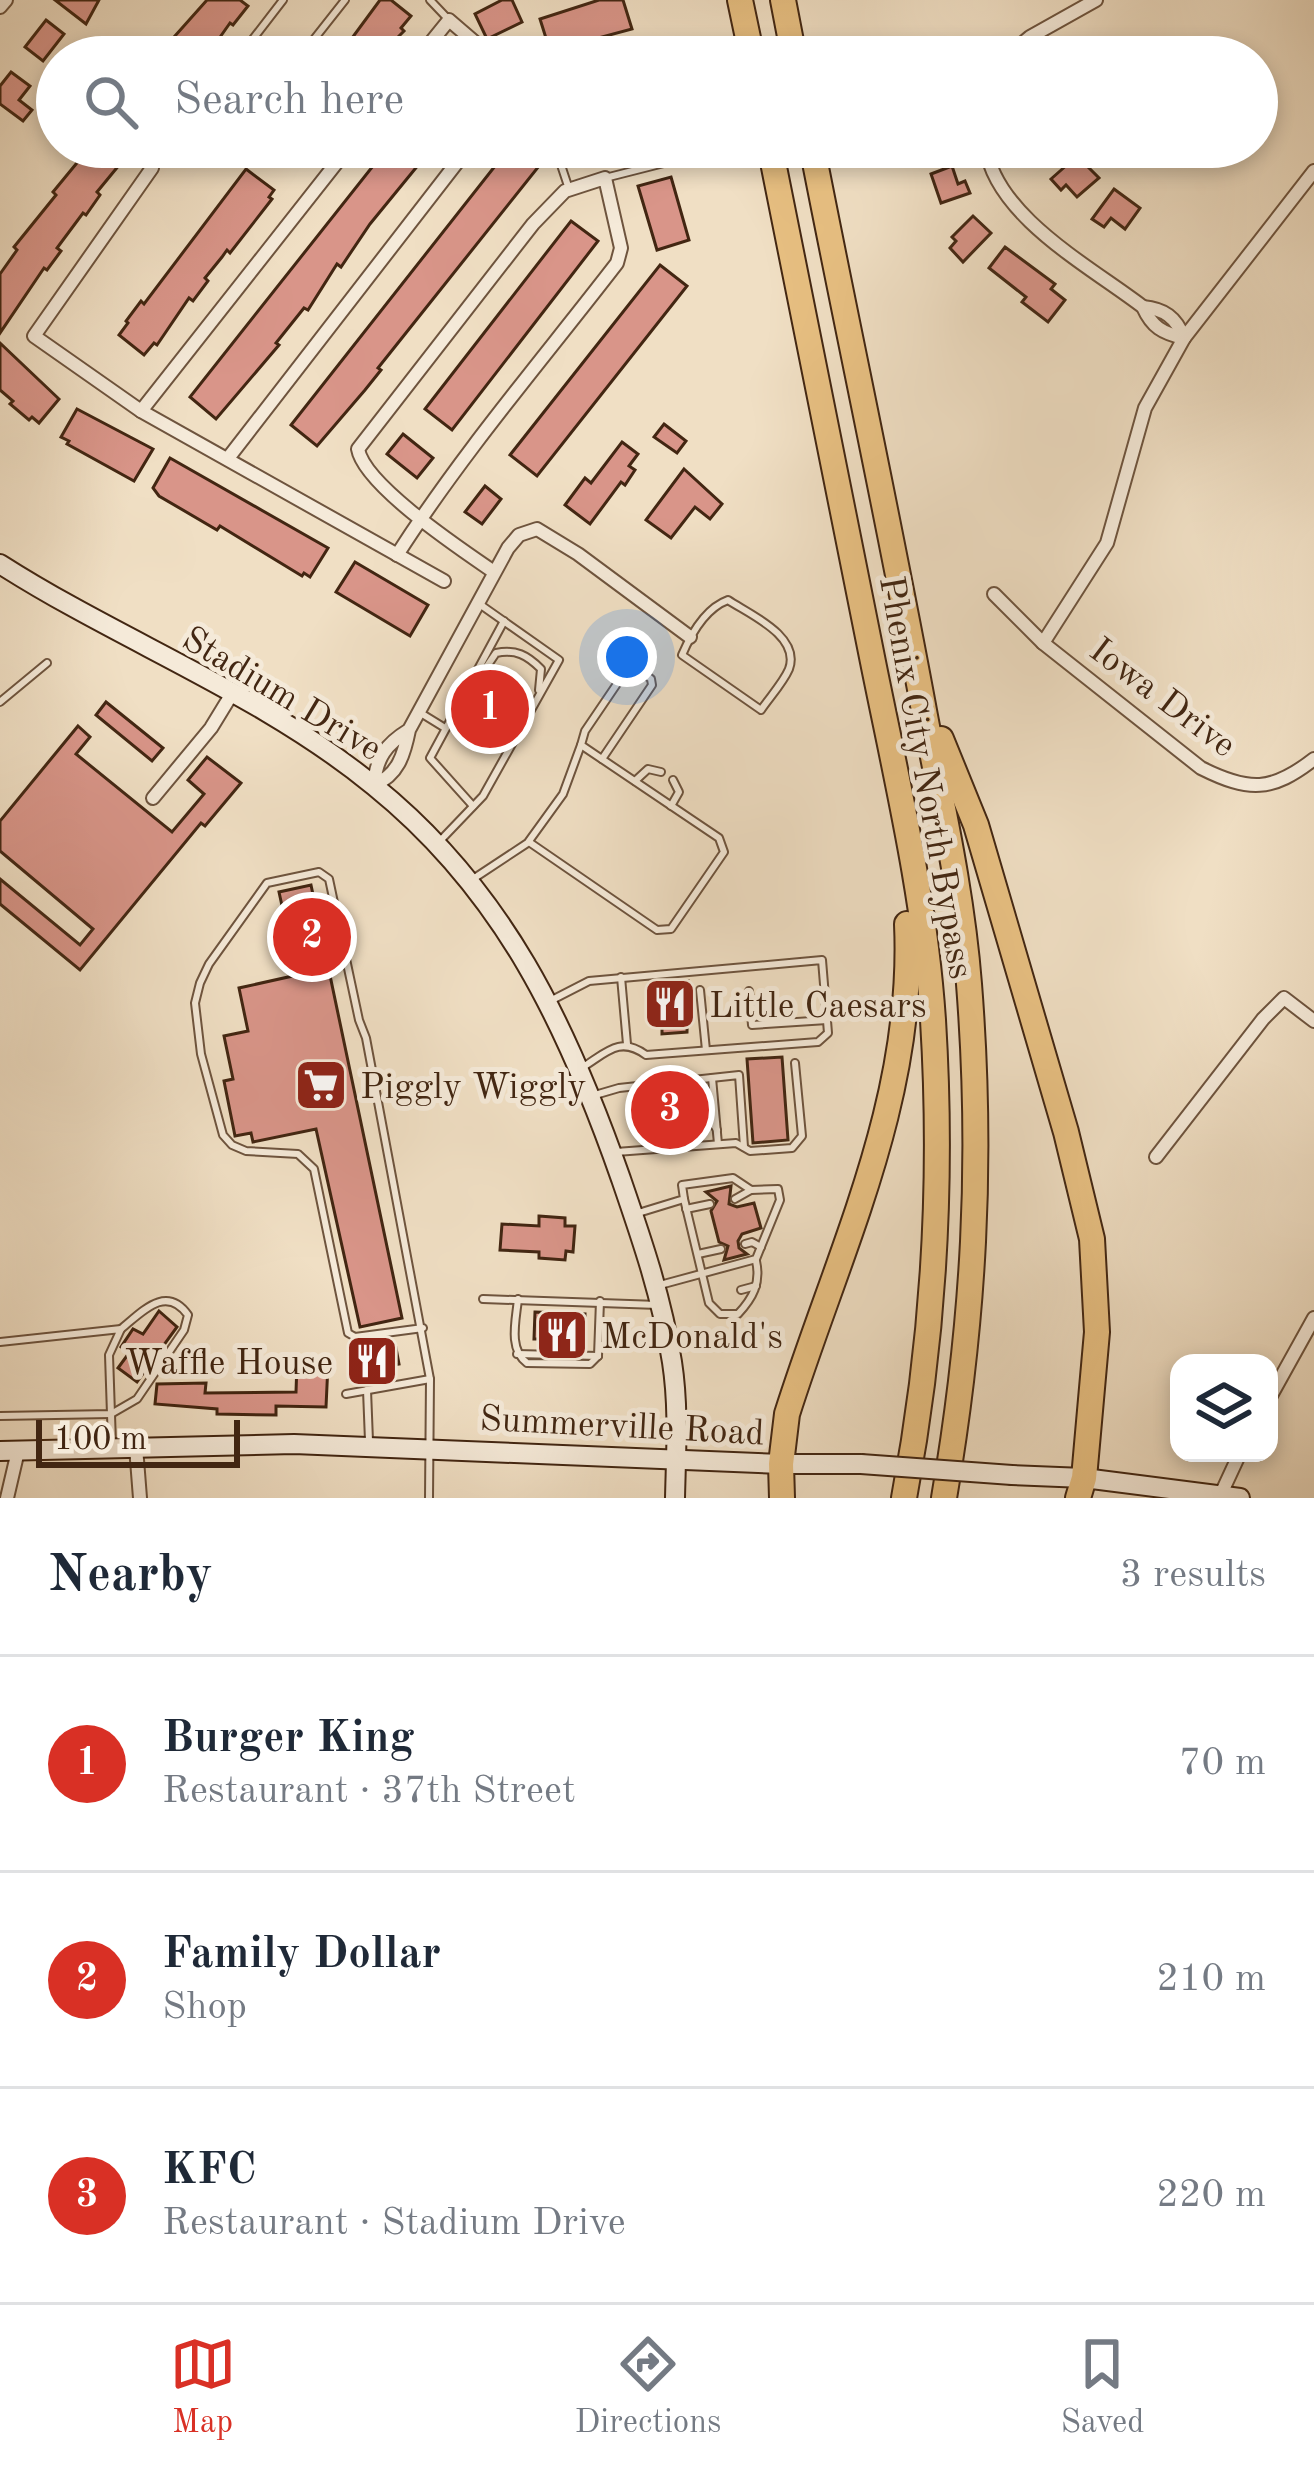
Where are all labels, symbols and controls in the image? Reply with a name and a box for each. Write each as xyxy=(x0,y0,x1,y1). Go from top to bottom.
search box xyxy=(36,36,1278,168)
icon: search xyxy=(78,69,144,135)
text: Search here xyxy=(174,79,404,124)
street label: Phenix City North Bypass xyxy=(871,573,977,982)
street label: Stadium Drive xyxy=(175,622,387,769)
your location xyxy=(597,627,657,687)
street label: Iowa Drive xyxy=(1082,633,1241,766)
pin: 1 xyxy=(451,664,529,754)
pin: 2 xyxy=(273,892,351,982)
restaurant icon: Little Caesars xyxy=(642,976,698,1032)
place label: Little Caesars xyxy=(709,990,927,1026)
supermarket icon: Piggly Wiggly xyxy=(293,1057,349,1113)
pin: 3 xyxy=(631,1065,709,1155)
place label: Piggly Wiggly xyxy=(360,1071,586,1107)
restaurant icon: McDonald's xyxy=(534,1307,590,1363)
place label: McDonald's xyxy=(601,1321,783,1357)
restaurant icon: Waffle House xyxy=(344,1333,400,1389)
place label: Waffle House xyxy=(124,1347,333,1383)
map controls xyxy=(1170,1354,1278,1462)
button: layers xyxy=(1170,1354,1278,1462)
street label: Summerville Road xyxy=(478,1403,765,1453)
scale bar xyxy=(36,1414,240,1467)
text: 100 m xyxy=(54,1424,147,1457)
text: Nearby xyxy=(48,1551,213,1602)
text: 3 results xyxy=(1120,1556,1266,1595)
text: Burger King xyxy=(162,1717,414,1762)
text: 1 xyxy=(76,1744,98,1783)
text: 70 m xyxy=(1179,1744,1266,1783)
text: Restaurant · 37th Street xyxy=(162,1772,576,1811)
text: Family Dollar xyxy=(162,1933,441,1978)
text: 2 xyxy=(76,1960,98,1999)
text: 210 m xyxy=(1156,1960,1266,1999)
text: Shop xyxy=(162,1988,247,2027)
text: KFC xyxy=(162,2149,257,2194)
text: 3 xyxy=(76,2176,98,2215)
text: 220 m xyxy=(1156,2176,1266,2215)
text: Restaurant · Stadium Drive xyxy=(162,2204,626,2243)
tab: Map xyxy=(170,2331,236,2444)
tab: Directions xyxy=(575,2331,721,2444)
tab: Saved xyxy=(1060,2331,1144,2444)

